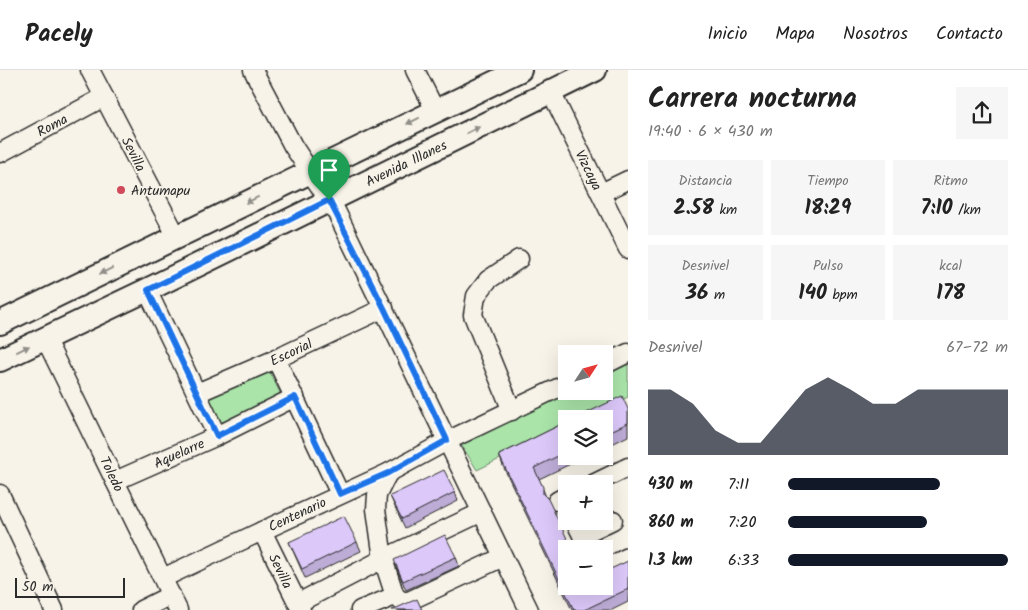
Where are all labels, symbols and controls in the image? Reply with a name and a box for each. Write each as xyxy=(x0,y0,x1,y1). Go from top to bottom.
text: Pacely xyxy=(25,15,93,54)
text: Inicio xyxy=(707,20,747,49)
text: Mapa xyxy=(775,20,815,49)
text: Nosotros xyxy=(843,20,908,49)
text: Contacto xyxy=(936,20,1003,49)
text: Carrera nocturna xyxy=(648,77,857,122)
button: share xyxy=(956,87,1008,139)
street label: Roma xyxy=(33,109,72,143)
one-way arrow xyxy=(406,117,420,125)
text: 19:40 · 6 × 430 m xyxy=(648,119,773,144)
one-way arrow xyxy=(465,126,480,134)
street label: Sevilla xyxy=(115,133,151,176)
street label: Avenida Illanes xyxy=(362,135,451,193)
street label: Vizcaya xyxy=(569,146,607,195)
pin xyxy=(308,149,350,200)
icon: arrive xyxy=(315,156,343,184)
text: Distancia xyxy=(678,170,732,192)
text: Tiempo xyxy=(807,170,849,192)
text: Ritmo xyxy=(933,170,968,192)
place label: Antumapu xyxy=(131,180,191,202)
marker: Antumapu xyxy=(115,184,127,196)
text: 2.58 xyxy=(674,192,714,225)
text: 18:29 xyxy=(805,192,851,225)
text: 7:10 xyxy=(920,192,953,225)
one-way arrow xyxy=(245,196,259,204)
text: km xyxy=(714,199,737,221)
text: /km xyxy=(953,199,981,221)
text: Desnivel xyxy=(681,255,729,277)
text: Pulso xyxy=(813,255,843,277)
text: kcal xyxy=(939,255,962,277)
one-way arrow xyxy=(99,268,113,276)
text: 36 xyxy=(686,277,708,310)
text: 140 xyxy=(798,277,827,310)
text: 178 xyxy=(936,277,965,310)
text: m xyxy=(708,284,725,306)
text: bpm xyxy=(827,284,858,306)
street label: Escorial xyxy=(267,333,317,372)
text: Desnivel xyxy=(648,335,703,360)
text: 67–72 m xyxy=(946,335,1008,360)
one-way arrow xyxy=(16,345,30,353)
north arrow xyxy=(558,345,612,400)
map controls xyxy=(558,345,613,595)
button: layers xyxy=(558,410,613,465)
street label: Aquelarre xyxy=(150,433,209,475)
street label: Toledo xyxy=(93,453,129,496)
text: 430 m xyxy=(648,472,693,497)
text: 7:11 xyxy=(728,472,749,497)
button: + xyxy=(558,475,613,530)
street label: Centenario xyxy=(265,492,330,538)
text: 860 m xyxy=(648,510,694,535)
text: 7:20 xyxy=(728,510,757,535)
button: − xyxy=(558,540,613,595)
text: 1.3 km xyxy=(648,548,693,573)
text: 6:33 xyxy=(728,548,759,573)
street label: Sevilla xyxy=(262,550,298,593)
scale bar xyxy=(15,575,125,598)
text: 50 m xyxy=(22,576,53,598)

